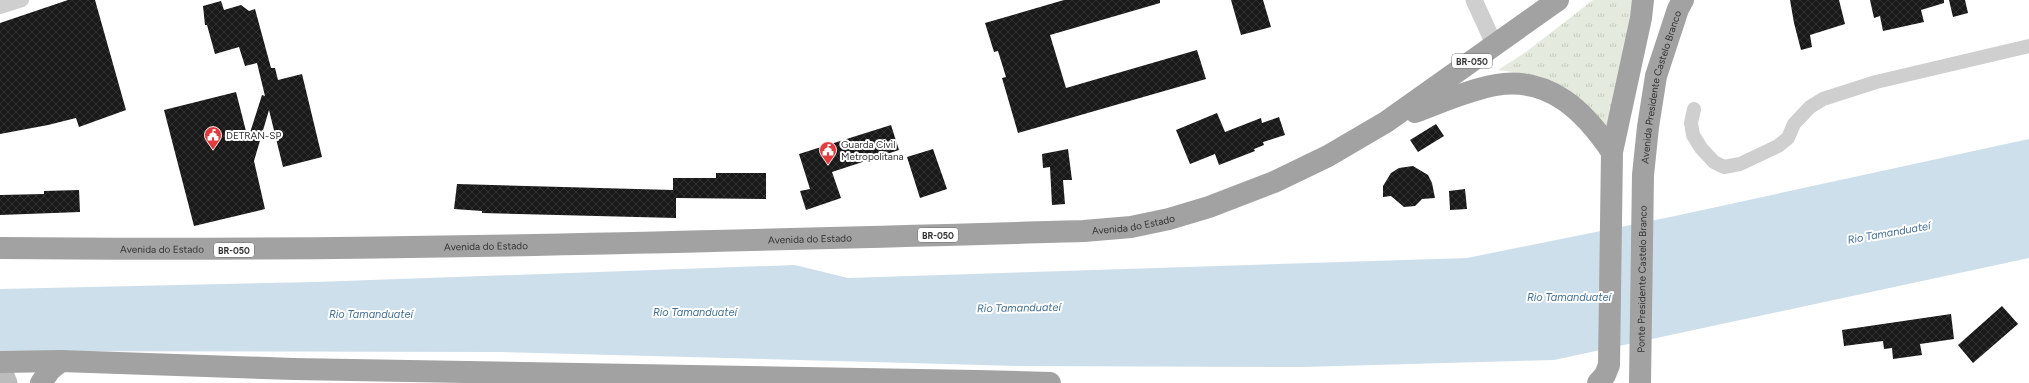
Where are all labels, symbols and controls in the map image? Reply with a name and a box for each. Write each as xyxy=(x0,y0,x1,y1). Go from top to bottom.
street label: Avenida Presidente Castelo Branco xyxy=(1638,9,1684,164)
road number: BR-050 xyxy=(1452,54,1492,68)
public building icon: DETRAN-SP xyxy=(203,125,223,150)
place label: DETRAN-SP xyxy=(226,129,281,142)
place label: Guarda Civil Metropolitana xyxy=(841,138,904,163)
public building icon: Guarda Civil Metropolitana xyxy=(818,140,838,165)
street label: Ponte Presidente Castelo Branco xyxy=(1634,205,1649,353)
street label: Avenida do Estado xyxy=(1091,211,1177,237)
water label: Rio Tamanduateí xyxy=(1846,219,1933,247)
road number: BR-050 xyxy=(918,228,958,242)
street label: Avenida do Estado xyxy=(768,231,852,246)
street label: Avenida do Estado xyxy=(444,239,528,253)
street label: Avenida do Estado xyxy=(120,242,204,255)
road number: BR-050 xyxy=(214,243,254,257)
water label: Rio Tamanduateí xyxy=(1527,291,1613,304)
water label: Rio Tamanduateí xyxy=(977,301,1063,315)
water label: Rio Tamanduateí xyxy=(653,306,739,319)
water label: Rio Tamanduateí xyxy=(329,308,415,321)

